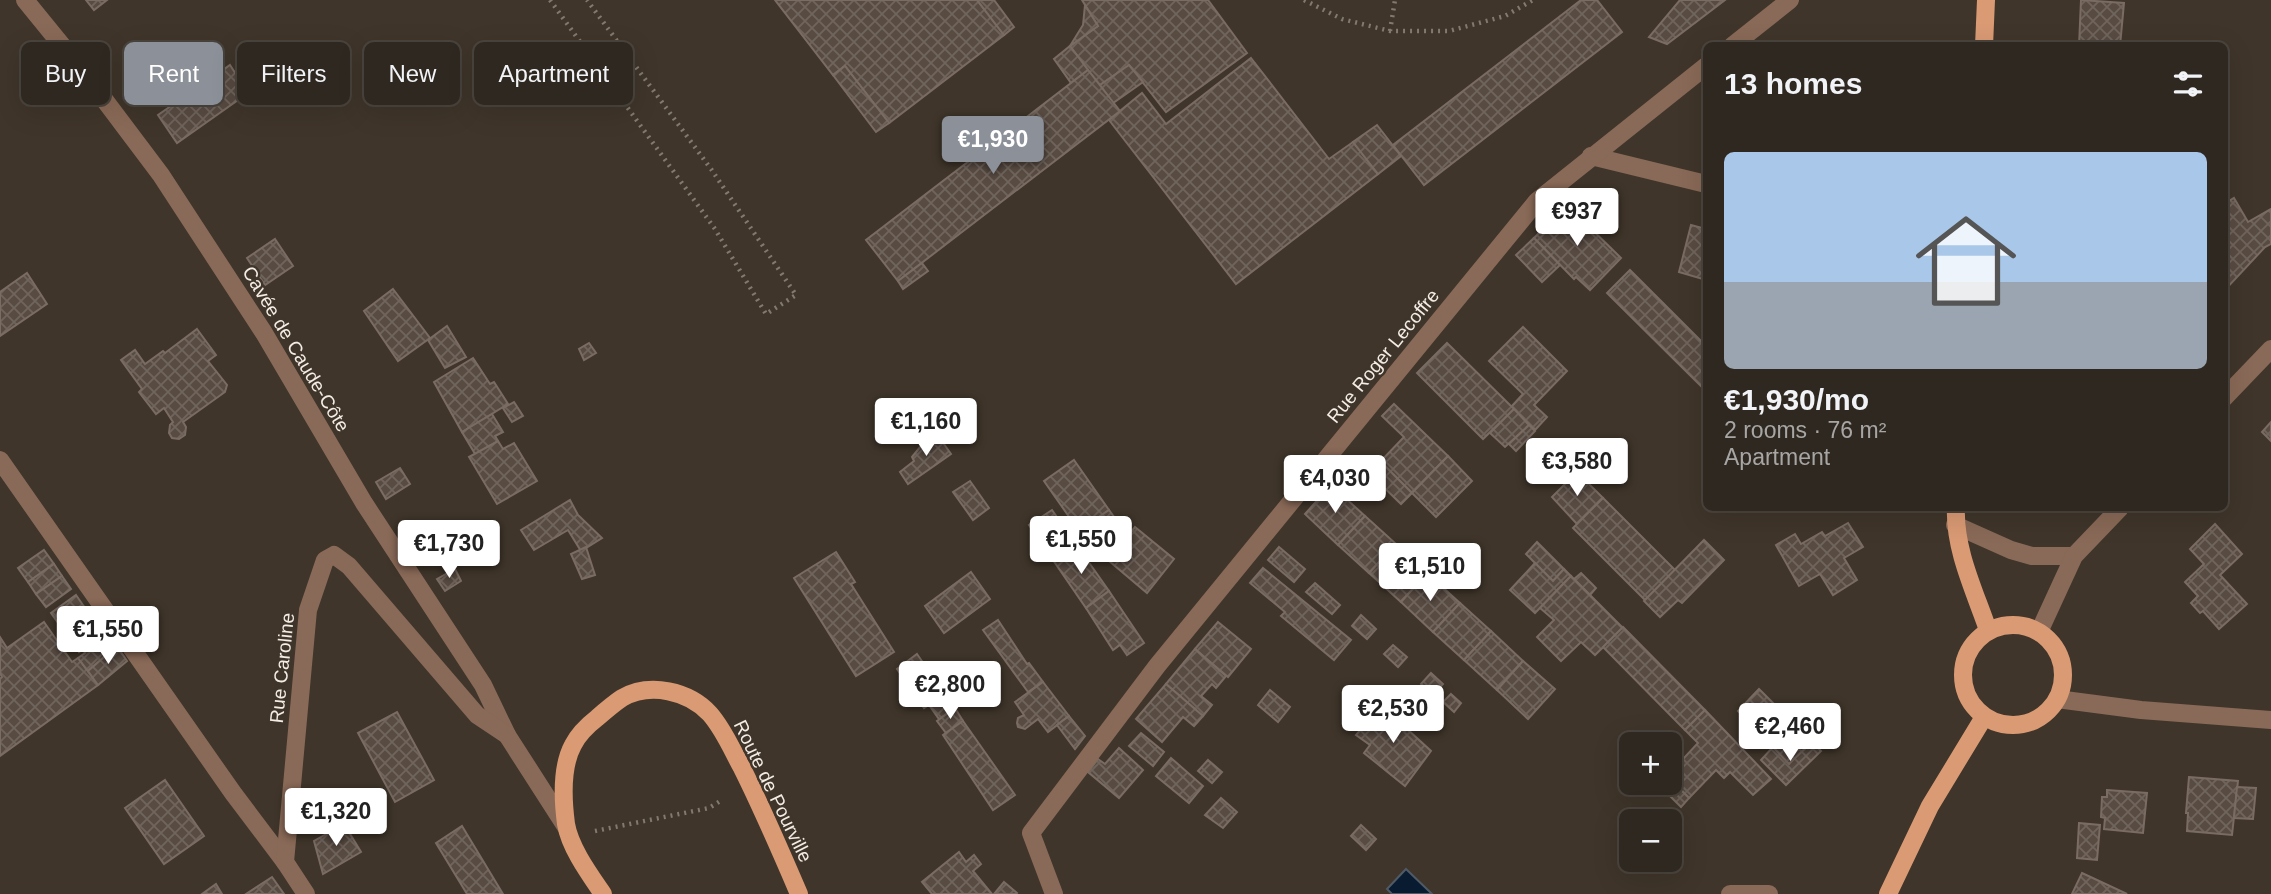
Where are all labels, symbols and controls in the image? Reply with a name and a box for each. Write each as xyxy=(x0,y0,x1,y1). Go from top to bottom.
chip: Buy xyxy=(21,42,110,105)
chip: Rent xyxy=(124,42,223,105)
chip: Filters xyxy=(237,42,350,105)
chip: New xyxy=(364,42,460,105)
chip: Apartment xyxy=(474,42,633,105)
icon: filters xyxy=(2169,65,2207,103)
text: 13 homes xyxy=(1724,67,1862,100)
pin: €1,930 xyxy=(936,116,1050,176)
text: €1,930 xyxy=(958,126,1028,152)
pin: €937 xyxy=(1536,188,1618,248)
text: €937 xyxy=(1551,198,1603,224)
icon: home xyxy=(1903,198,2029,324)
street label: Cavée de Caude-Côte xyxy=(238,263,354,435)
street label: Rue Roger Lecoffre xyxy=(1323,285,1443,427)
text: €1,930/mo xyxy=(1724,383,1869,416)
pin: €1,160 xyxy=(869,398,983,458)
text: €1,160 xyxy=(891,408,961,434)
text: 2 rooms · 76 m² xyxy=(1724,417,1886,443)
pin: €3,580 xyxy=(1520,438,1634,498)
text: Apartment xyxy=(1724,444,1830,470)
text: €3,580 xyxy=(1542,448,1612,474)
pin: €4,030 xyxy=(1278,456,1392,515)
text: €4,030 xyxy=(1300,465,1370,491)
pin: €1,550 xyxy=(1024,516,1138,576)
pin: €1,730 xyxy=(392,520,506,580)
text: €1,550 xyxy=(1046,526,1116,552)
text: €1,730 xyxy=(414,530,484,556)
pin: €1,510 xyxy=(1373,544,1487,603)
text: €1,510 xyxy=(1395,553,1465,579)
pin: €1,550 xyxy=(51,606,165,666)
street label: Rue Caroline xyxy=(266,612,298,724)
text: €1,550 xyxy=(73,616,143,642)
pin: €2,800 xyxy=(893,662,1007,721)
text: €2,800 xyxy=(915,671,985,697)
pin: €2,530 xyxy=(1336,686,1450,745)
text: €2,530 xyxy=(1358,695,1428,721)
pin: €2,460 xyxy=(1733,704,1847,763)
text: €2,460 xyxy=(1755,713,1825,739)
street label: Route de Pourville xyxy=(730,717,816,865)
map controls xyxy=(1619,732,1682,872)
button: + xyxy=(1619,732,1682,795)
pin: €1,320 xyxy=(279,788,393,848)
text: €1,320 xyxy=(301,798,371,824)
button: − xyxy=(1619,809,1682,872)

